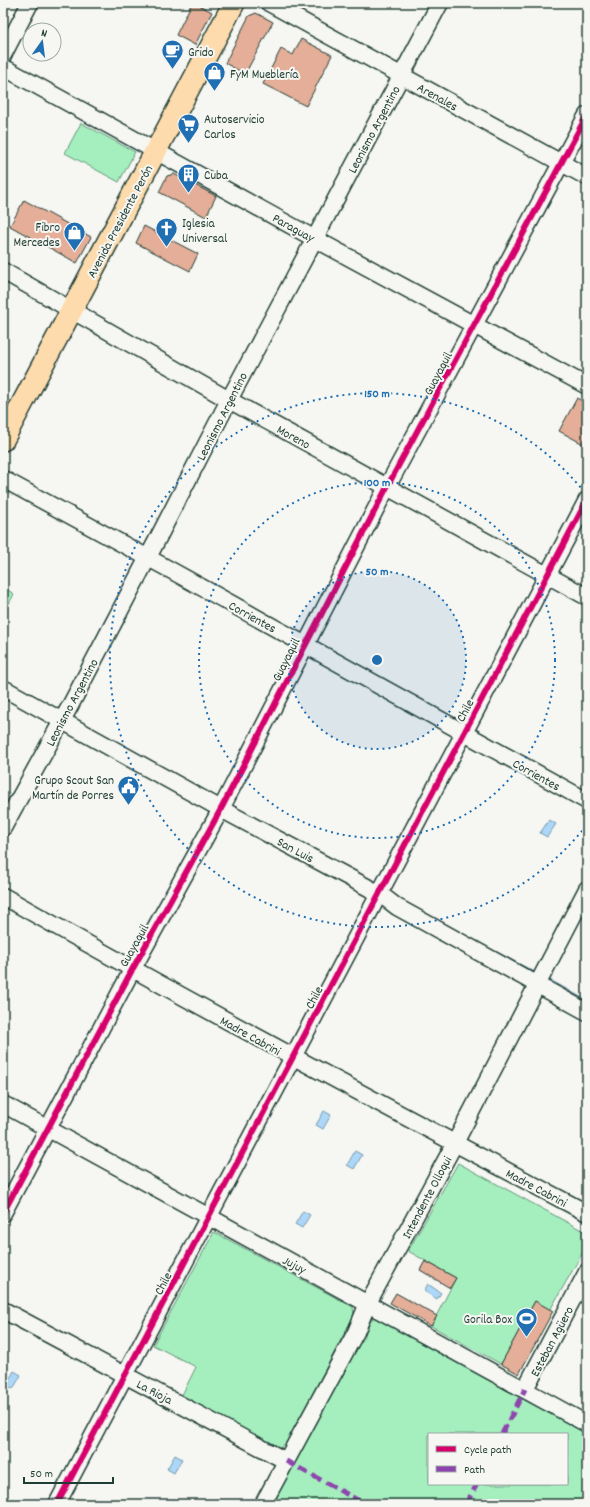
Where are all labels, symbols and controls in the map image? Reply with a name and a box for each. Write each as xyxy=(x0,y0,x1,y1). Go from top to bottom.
north arrow xyxy=(22,22,62,62)
text: N xyxy=(39,26,49,43)
cafe icon: Grido xyxy=(160,38,186,71)
place label: Grido xyxy=(188,44,214,63)
shop icon: FyM Mueblería xyxy=(201,60,227,93)
place label: FyM Mueblería xyxy=(230,66,299,85)
street label: Arenales xyxy=(413,79,461,117)
street label: Leonismo Argentino xyxy=(344,83,406,177)
place label: Autoservicio Carlos xyxy=(204,111,265,145)
supermarket icon: Autoservicio Carlos xyxy=(176,112,202,145)
building icon: Cuba xyxy=(175,161,201,194)
street label: Avenida Presidente Perón xyxy=(83,162,159,282)
place label: Cuba xyxy=(204,167,229,186)
street label: Paraguay xyxy=(268,210,318,249)
place label: Iglesia Universal xyxy=(182,215,227,249)
church icon: Iglesia Universal xyxy=(154,216,180,249)
place label: Fibro Mercedes xyxy=(14,219,60,253)
shop icon: Fibro Mercedes xyxy=(62,220,88,253)
street label: Guayaquil xyxy=(420,349,459,399)
street label: Leonismo Argentino xyxy=(193,370,254,465)
text: 150 m xyxy=(364,386,390,403)
street label: Moreno xyxy=(273,421,313,455)
text: 100 m xyxy=(364,475,390,492)
text: 50 m xyxy=(365,564,389,581)
street label: Corrientes xyxy=(224,597,279,639)
street label: Guayaquil xyxy=(268,635,306,685)
centre of rings xyxy=(370,653,384,667)
street label: Leonismo Argentino xyxy=(42,656,104,750)
street label: Chile xyxy=(452,696,480,726)
street label: Corrientes xyxy=(508,755,563,797)
place label: Grupo Scout San Martín de Porres xyxy=(32,772,114,806)
public building icon: Grupo Scout San Martín de Porres xyxy=(116,773,142,806)
street label: San Luis xyxy=(273,834,317,869)
street label: Guayaquil xyxy=(116,921,155,971)
street label: Chile xyxy=(301,983,329,1013)
street label: Madre Cabrini xyxy=(216,1013,284,1062)
street label: Intendente Olloqui xyxy=(398,1153,458,1243)
street label: Madre Cabrini xyxy=(502,1165,570,1214)
street label: Jujuy xyxy=(279,1252,310,1281)
street label: Chile xyxy=(150,1269,178,1299)
street label: Esteban Agüero xyxy=(527,1303,580,1381)
sports icon: Gorila Box xyxy=(514,1305,540,1338)
place label: Gorila Box xyxy=(464,1311,512,1330)
street label: La Rioja xyxy=(132,1376,176,1411)
legend xyxy=(428,1433,568,1485)
text: Cycle path xyxy=(464,1442,512,1459)
scale bar xyxy=(24,1459,113,1485)
text: Path xyxy=(464,1462,485,1479)
text: 50 m xyxy=(30,1466,53,1483)

